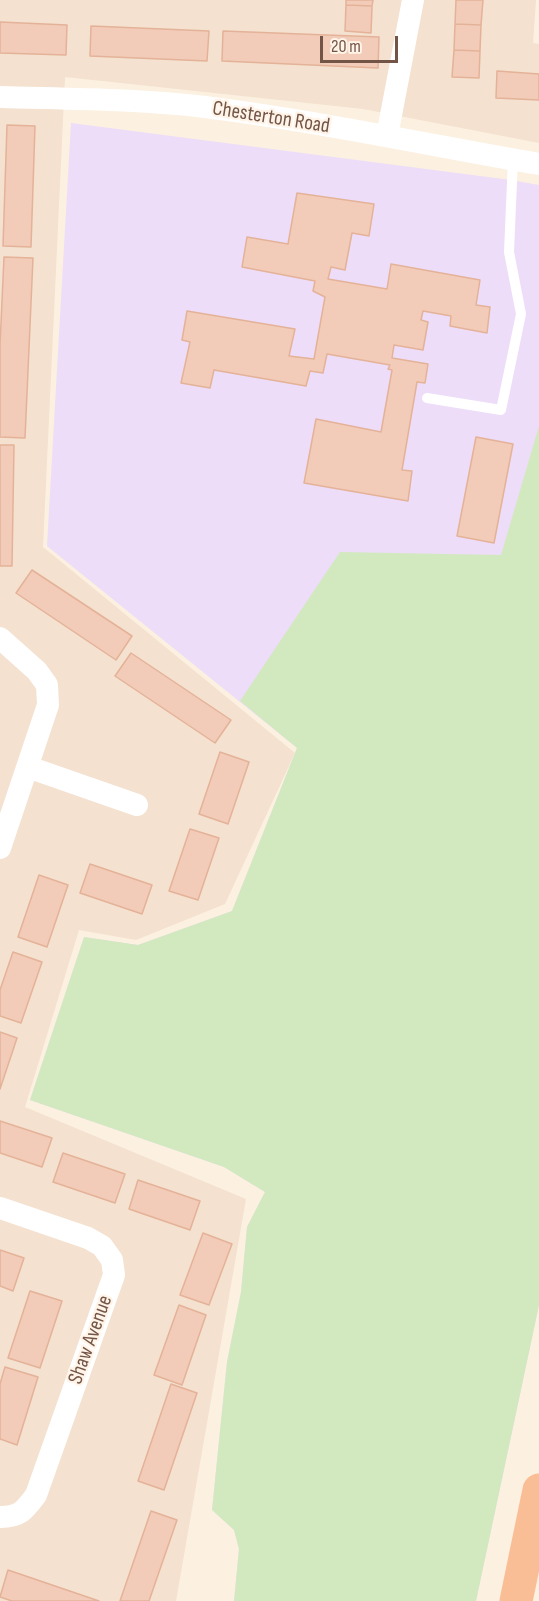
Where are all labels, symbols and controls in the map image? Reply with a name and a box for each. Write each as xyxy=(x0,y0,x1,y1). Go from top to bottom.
scale bar xyxy=(323,24,401,62)
text: 20 m xyxy=(331,36,361,57)
street label: Chesterton Road xyxy=(211,96,331,140)
street label: Shaw Avenue xyxy=(63,1292,119,1388)

